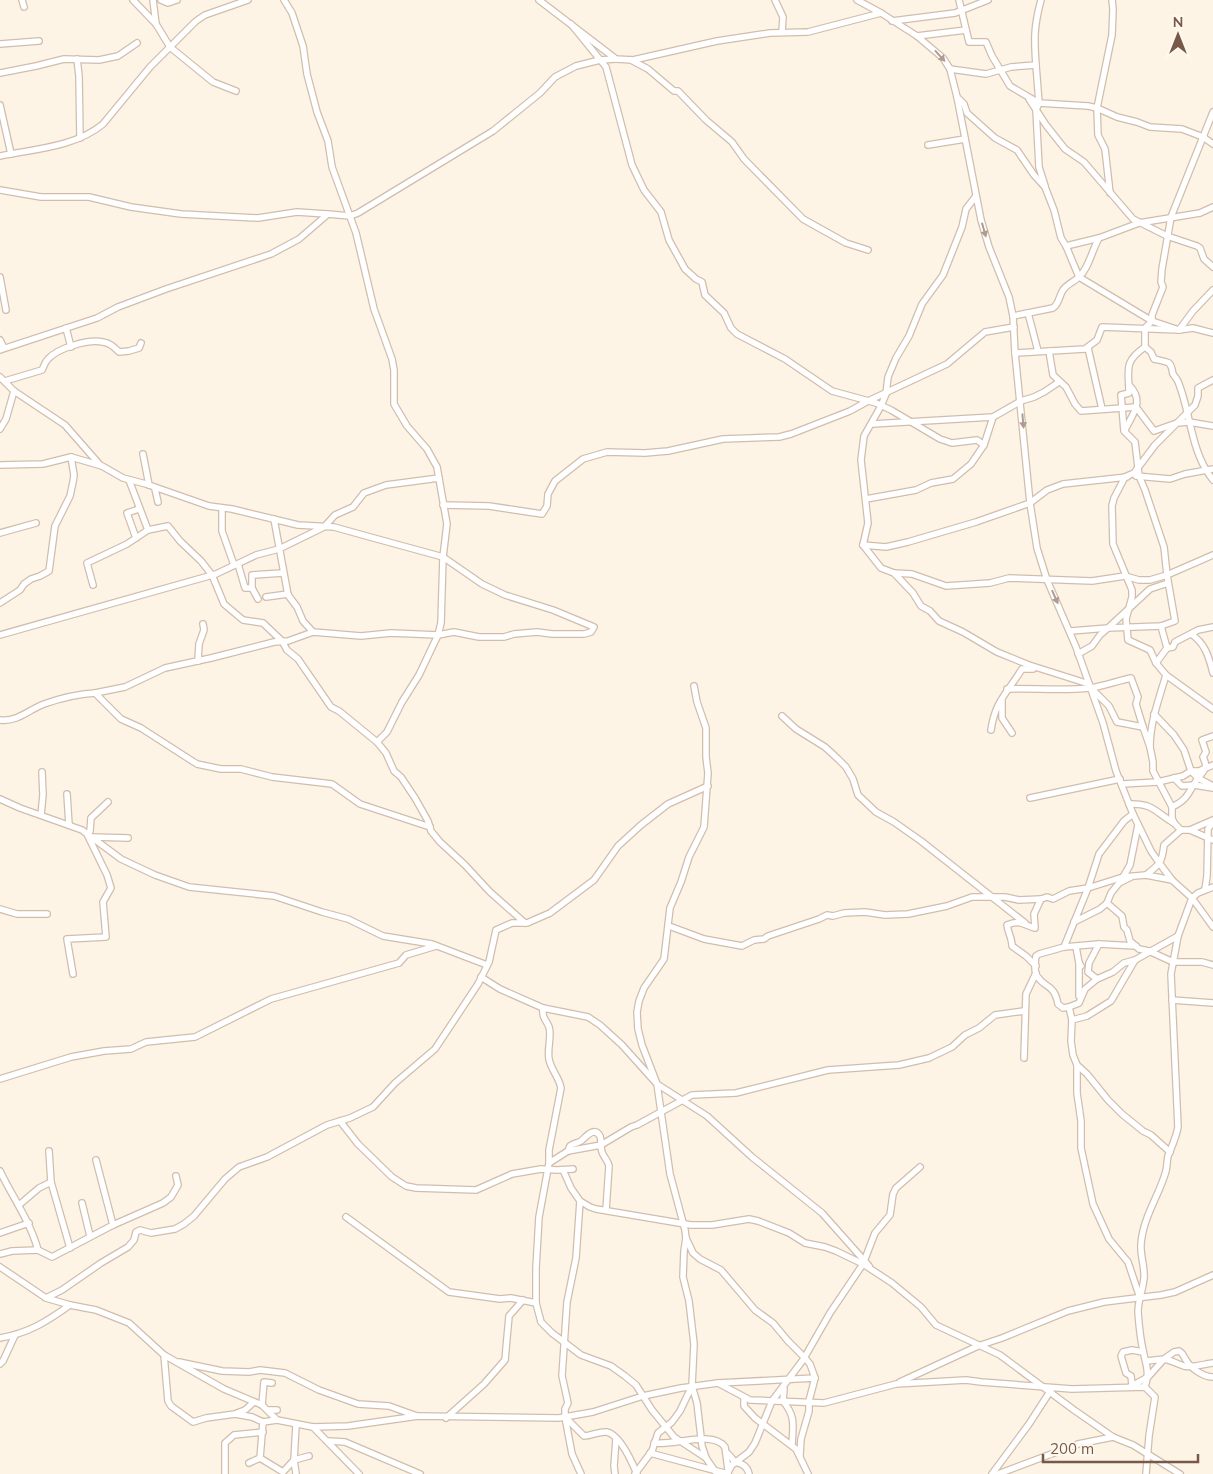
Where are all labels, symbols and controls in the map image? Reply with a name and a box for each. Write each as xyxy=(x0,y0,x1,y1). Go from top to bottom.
north arrow xyxy=(1153,10,1203,60)
text: N xyxy=(1173,13,1183,31)
one-way arrow xyxy=(934,50,946,62)
one-way arrow xyxy=(980,222,988,237)
one-way arrow xyxy=(1019,414,1027,430)
one-way arrow xyxy=(1051,590,1059,604)
scale bar xyxy=(1043,1432,1198,1464)
text: 200 m xyxy=(1050,1439,1094,1458)

